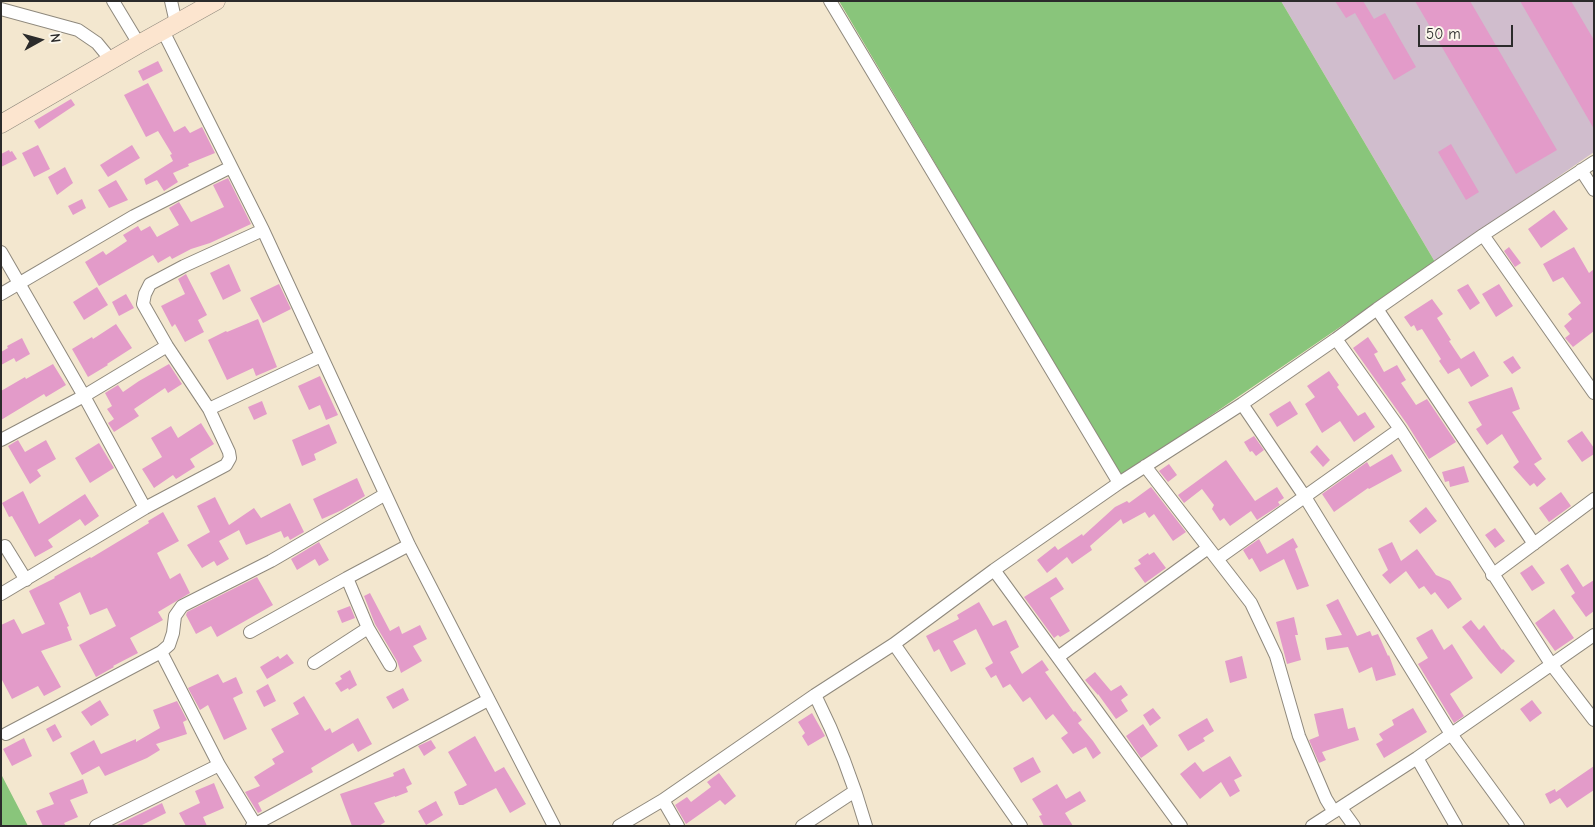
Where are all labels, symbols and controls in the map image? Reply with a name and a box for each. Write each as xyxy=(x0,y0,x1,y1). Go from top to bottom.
north arrow xyxy=(15,15,65,65)
scale bar xyxy=(1420,15,1515,47)
text: 50 m xyxy=(1426,25,1461,43)
text: N xyxy=(46,33,64,44)

